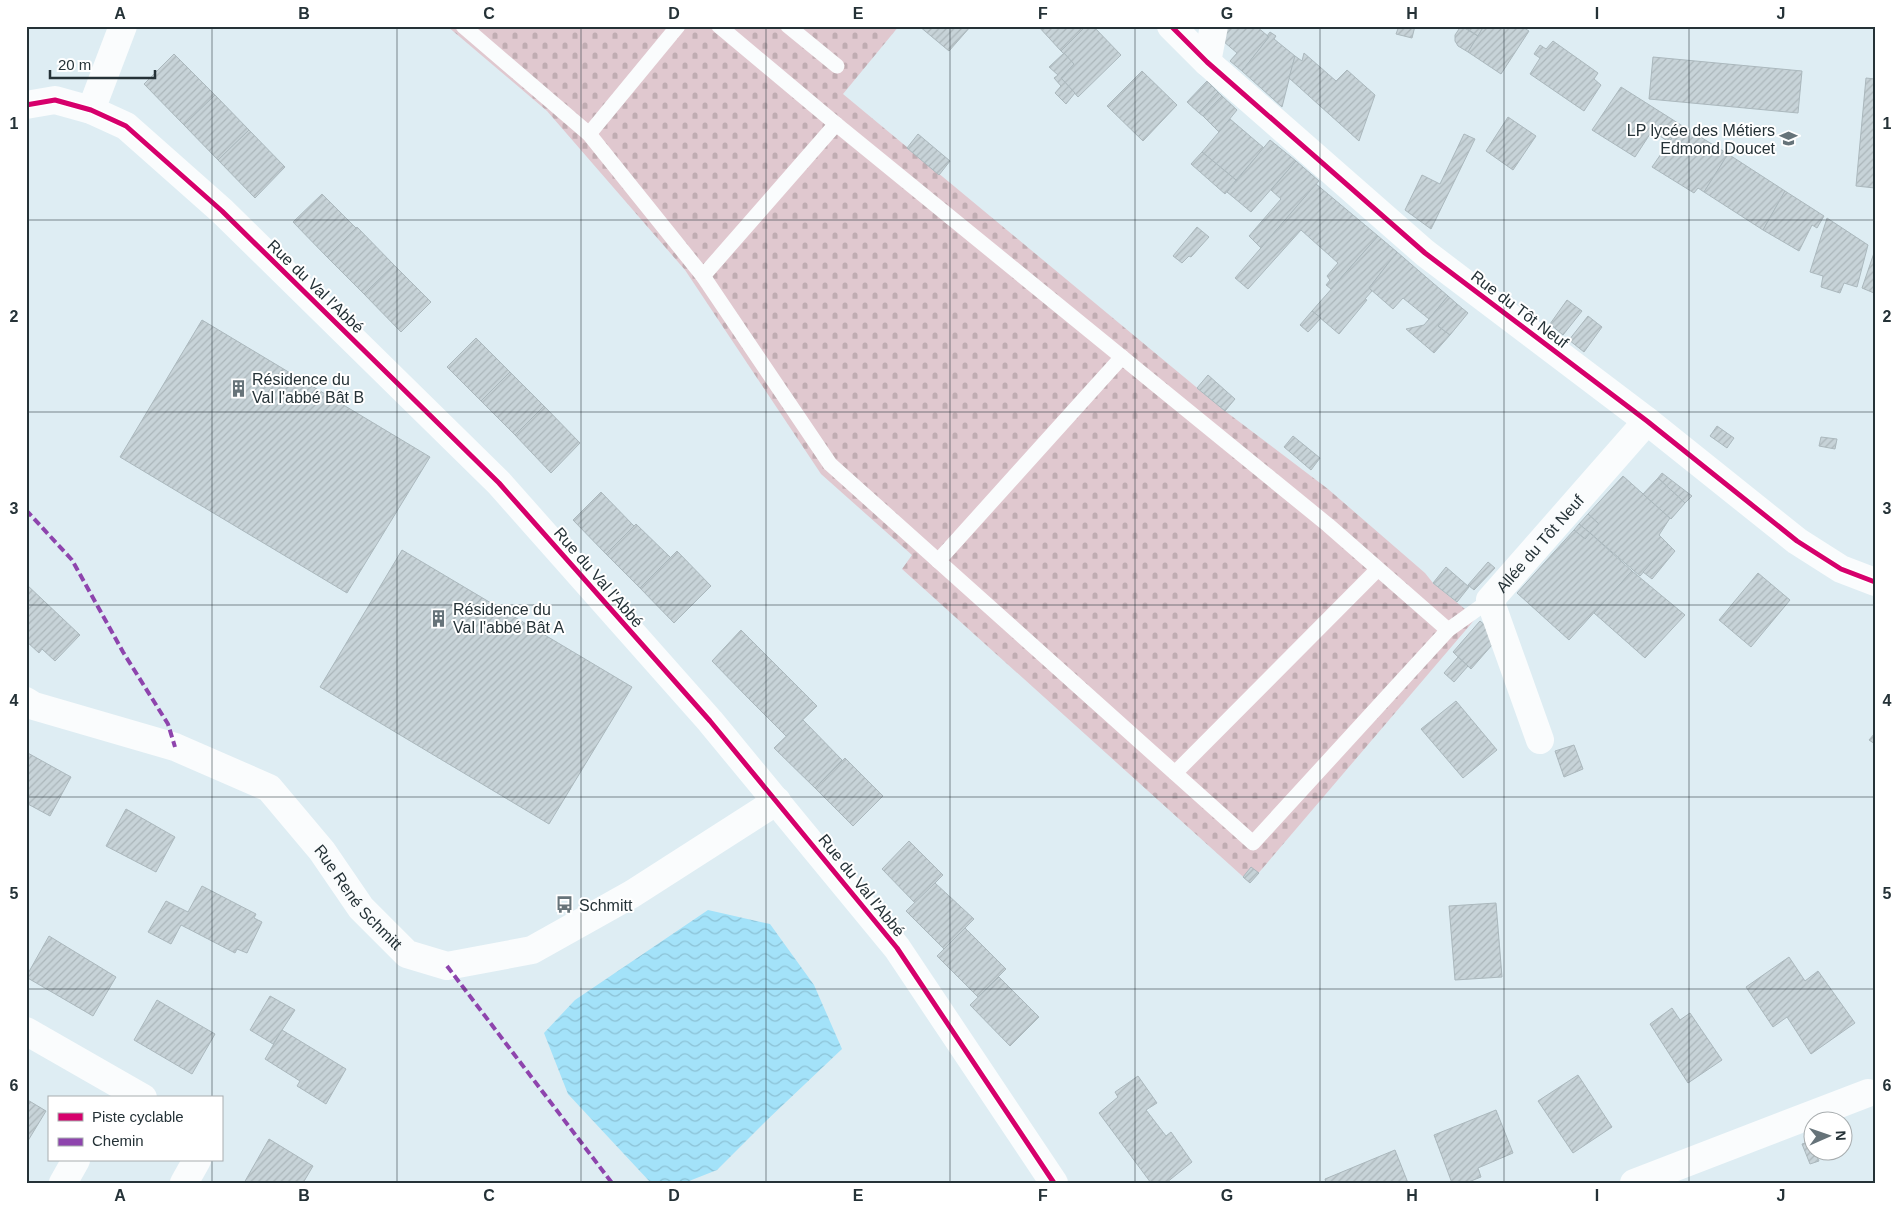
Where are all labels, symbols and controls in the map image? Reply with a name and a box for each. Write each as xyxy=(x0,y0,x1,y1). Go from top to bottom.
text: A xyxy=(114,5,126,22)
text: B xyxy=(298,5,310,22)
text: C xyxy=(483,5,495,22)
text: D xyxy=(668,5,680,22)
text: E xyxy=(853,5,864,22)
text: F xyxy=(1038,5,1048,22)
text: G xyxy=(1221,5,1233,22)
text: H xyxy=(1406,5,1418,22)
text: I xyxy=(1595,5,1599,22)
text: J xyxy=(1777,5,1785,22)
scale bar xyxy=(50,48,155,80)
text: 20 m xyxy=(58,56,91,73)
text: 1 xyxy=(10,115,19,132)
text: 1 xyxy=(1883,115,1892,132)
place label: LP lycée des Métiers Edmond Doucet xyxy=(1627,122,1776,157)
school or university icon: LP lycée des Métiers Edmond Doucet xyxy=(1779,129,1799,149)
street label: Rue du Val l'Abbé xyxy=(264,236,367,336)
street label: Rue du Tôt Neuf xyxy=(1468,267,1572,352)
text: 2 xyxy=(10,308,19,325)
text: 2 xyxy=(1883,308,1892,325)
place label: Résidence du Val l'abbé Bât B xyxy=(252,371,364,406)
building icon: Résidence du Val l'abbé Bât B xyxy=(228,378,248,398)
street label: Allée du Tôt Neuf xyxy=(1493,491,1588,596)
text: 3 xyxy=(10,500,19,517)
text: 3 xyxy=(1883,500,1892,517)
street label: Rue du Val l'Abbé xyxy=(551,524,647,631)
place label: Résidence du Val l'abbé Bât A xyxy=(453,601,565,636)
building icon: Résidence du Val l'abbé Bât A xyxy=(429,608,449,628)
text: 4 xyxy=(10,692,19,709)
text: 4 xyxy=(1883,692,1892,709)
street label: Rue du Val l'Abbé xyxy=(815,831,908,940)
street label: Rue René Schmitt xyxy=(311,841,406,953)
text: 5 xyxy=(10,885,19,902)
text: 5 xyxy=(1883,885,1892,902)
bus stop icon: Schmitt xyxy=(555,895,575,915)
place label: Schmitt xyxy=(579,897,633,914)
text: 6 xyxy=(10,1077,19,1094)
text: 6 xyxy=(1883,1077,1892,1094)
legend xyxy=(48,1096,222,1162)
text: Piste cyclable xyxy=(92,1108,184,1125)
north arrow xyxy=(1804,1112,1854,1162)
text: N xyxy=(1833,1130,1849,1141)
text: Chemin xyxy=(92,1132,144,1149)
text: A xyxy=(114,1187,126,1204)
text: B xyxy=(298,1187,310,1204)
text: C xyxy=(483,1187,495,1204)
text: D xyxy=(668,1187,680,1204)
text: E xyxy=(853,1187,864,1204)
text: F xyxy=(1038,1187,1048,1204)
text: G xyxy=(1221,1187,1233,1204)
text: H xyxy=(1406,1187,1418,1204)
text: I xyxy=(1595,1187,1599,1204)
text: J xyxy=(1777,1187,1785,1204)

